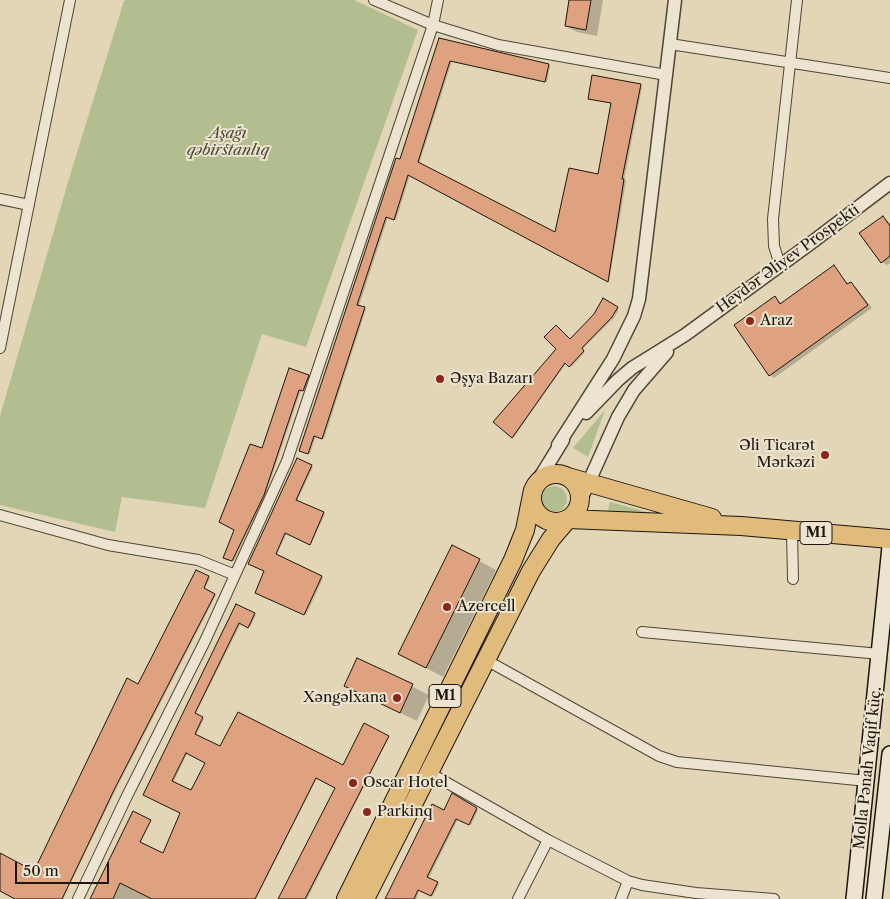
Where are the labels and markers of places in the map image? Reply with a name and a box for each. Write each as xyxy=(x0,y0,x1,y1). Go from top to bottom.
place label: Araz xyxy=(760,312,793,330)
marker: Araz xyxy=(744,315,756,327)
place label: Əşya Bazarı xyxy=(450,370,533,388)
marker: Əşya Bazarı xyxy=(434,373,446,385)
place label: Əli Ticarət Mərkəzi xyxy=(739,437,815,472)
marker: Əli Ticarət Mərkəzi xyxy=(819,449,831,461)
place label: Azercell xyxy=(457,598,516,616)
marker: Azercell xyxy=(441,601,453,613)
place label: Xəngəlxana xyxy=(303,689,387,707)
marker: Xəngəlxana xyxy=(391,692,403,704)
place label: Oscar Hotel xyxy=(363,774,448,792)
marker: Oscar Hotel xyxy=(347,777,359,789)
place label: Parkinq xyxy=(377,803,433,821)
marker: Parkinq xyxy=(361,806,373,818)

